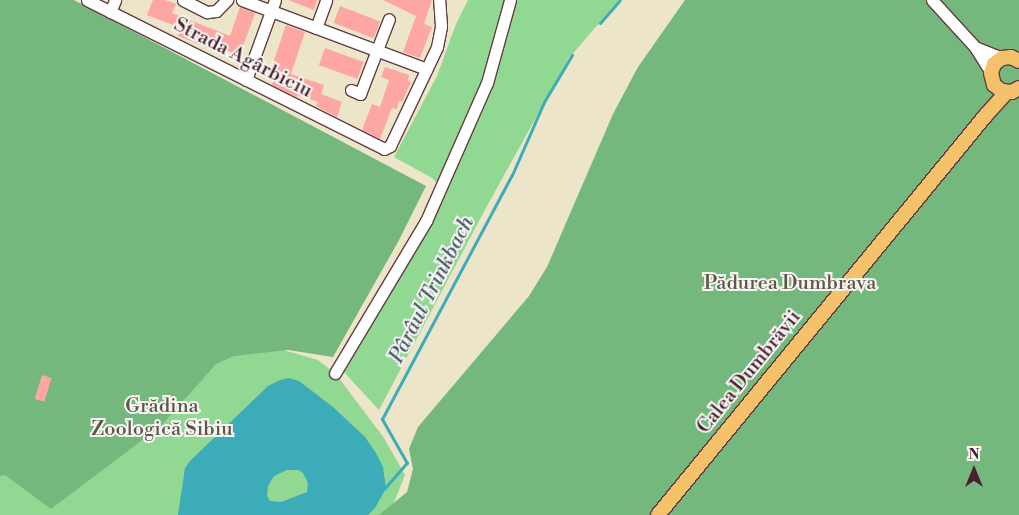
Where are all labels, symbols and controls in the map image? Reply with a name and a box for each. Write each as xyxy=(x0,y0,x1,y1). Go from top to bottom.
street label: Strada Agârbiciu xyxy=(170,13,316,103)
water label: Pârâul Trinkbach xyxy=(384,213,480,367)
park label: Pădurea Dumbrava xyxy=(704,271,876,295)
street label: Calea Dumbrăvii xyxy=(692,306,806,438)
park label: Grădina Zoologică Sibiu xyxy=(91,394,233,441)
north arrow xyxy=(949,445,999,495)
text: N xyxy=(968,446,980,464)

